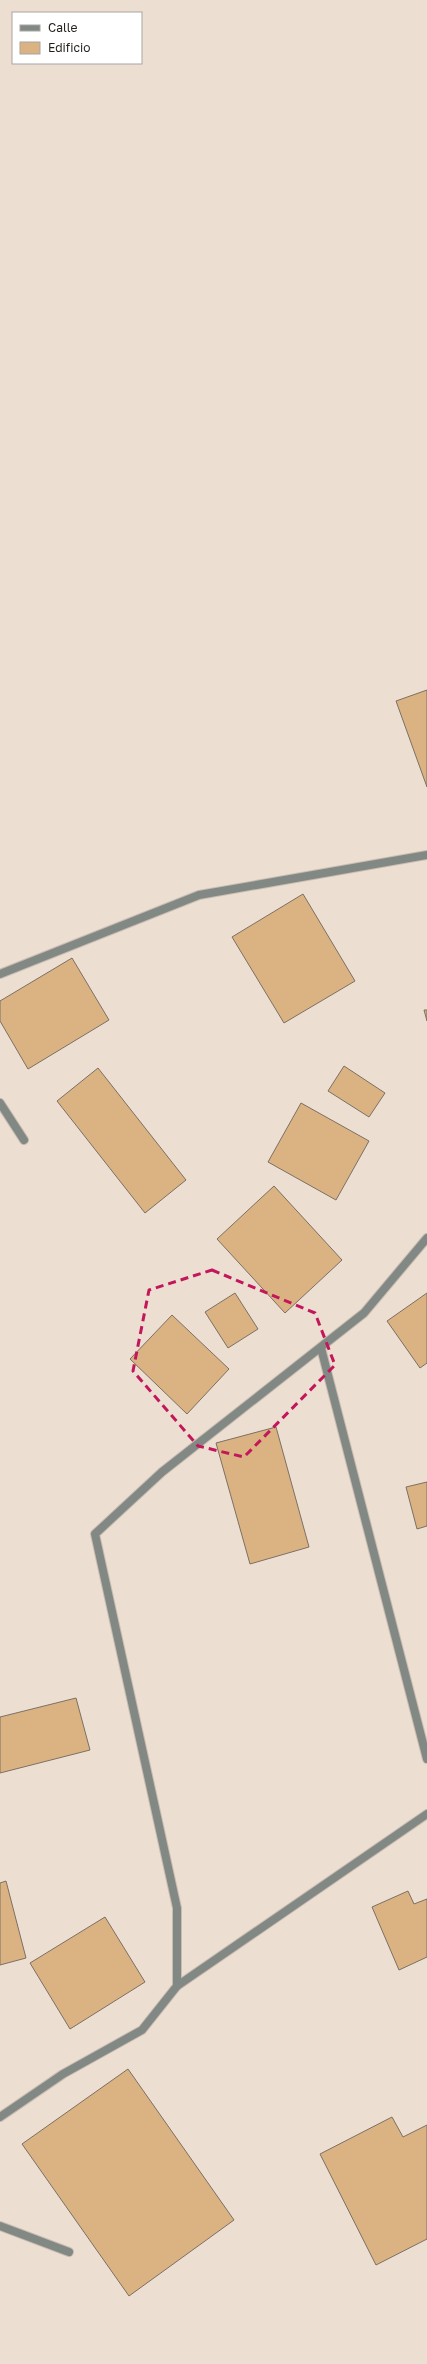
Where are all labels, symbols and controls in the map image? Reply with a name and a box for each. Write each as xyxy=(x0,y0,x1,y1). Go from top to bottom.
legend xyxy=(12,12,142,64)
text: Calle xyxy=(48,20,78,35)
text: Edificio xyxy=(48,40,90,55)

